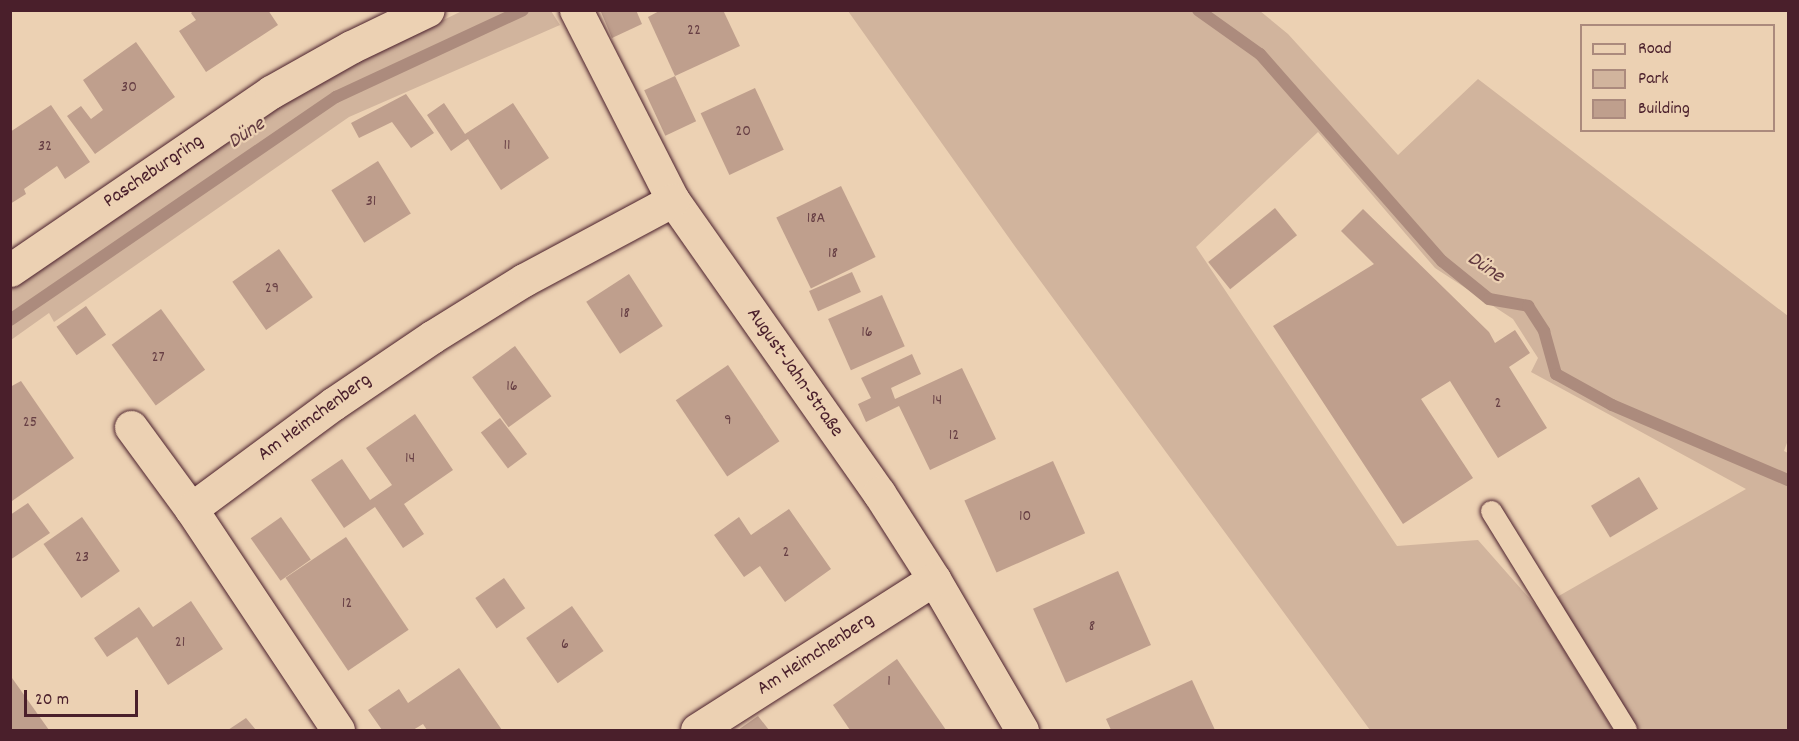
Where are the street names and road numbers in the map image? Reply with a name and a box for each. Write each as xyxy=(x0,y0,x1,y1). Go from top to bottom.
street label: Pascheburgring xyxy=(99,130,209,214)
street label: August-Jahn-Straße xyxy=(740,304,848,442)
street label: Am Heimchenberg xyxy=(254,369,376,467)
street label: Am Heimchenberg xyxy=(753,608,879,702)

